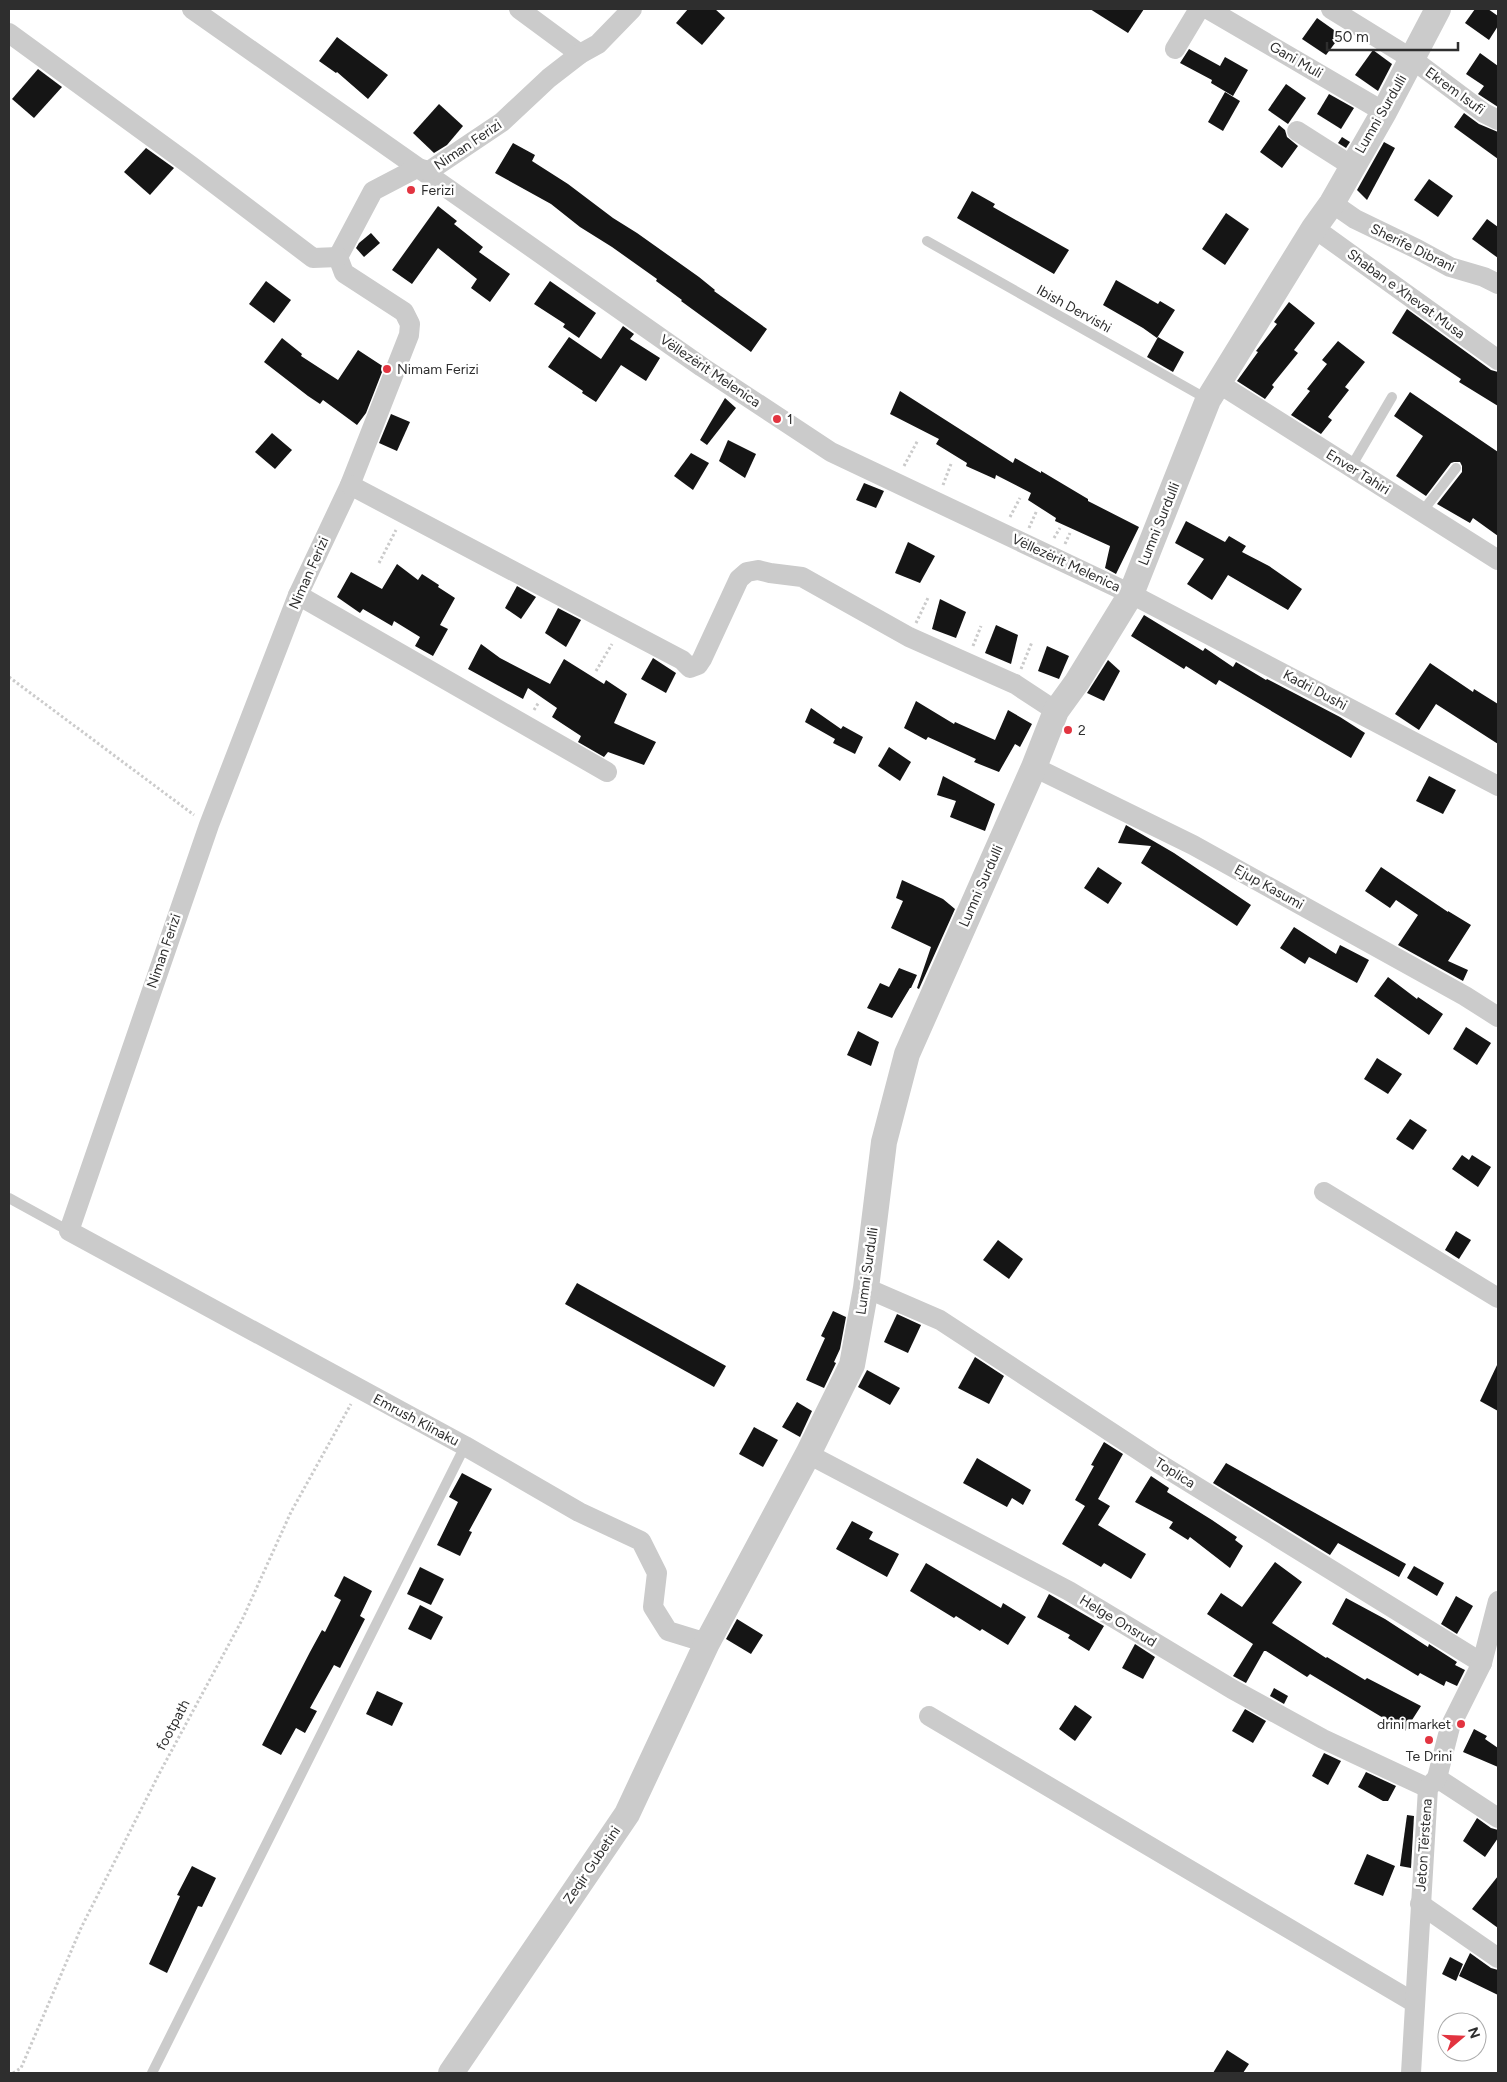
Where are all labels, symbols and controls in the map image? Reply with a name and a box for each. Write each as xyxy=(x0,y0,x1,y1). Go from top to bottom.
scale bar xyxy=(1327,20,1458,52)
text: 50 m xyxy=(1334,28,1369,46)
street label: Gani Muli xyxy=(1267,38,1325,82)
street label: Ekrem Isufi xyxy=(1422,64,1488,118)
street label: Lumni Surdulli xyxy=(1352,72,1410,156)
street label: Niman Ferizi xyxy=(431,116,505,174)
place label: Ferizi xyxy=(421,182,454,199)
marker: Ferizi xyxy=(405,184,417,196)
street label: Sherife Dibrani xyxy=(1368,220,1458,276)
street label: Shaban e Xhevat Musa xyxy=(1344,246,1468,342)
street label: Ibish Dervishi xyxy=(1034,281,1114,337)
street label: Vëllezërit Melenica xyxy=(656,331,764,411)
place label: Nimam Ferizi xyxy=(397,361,479,378)
marker: Nimam Ferizi xyxy=(381,363,393,375)
place label: 1 xyxy=(787,411,793,428)
marker: 1 xyxy=(771,413,783,425)
street label: Enver Tahiri xyxy=(1323,446,1393,498)
street label: Lumni Surdulli xyxy=(1135,480,1183,568)
street label: Vëllezërit Melenica xyxy=(1009,530,1123,596)
street label: Niman Ferizi xyxy=(285,534,333,612)
street label: Kadri Dushi xyxy=(1280,666,1350,714)
place label: 2 xyxy=(1078,722,1086,739)
marker: 2 xyxy=(1062,724,1074,736)
street label: Lumni Surdulli xyxy=(955,842,1007,930)
street label: Ejup Kasumi xyxy=(1231,861,1307,913)
street label: Niman Ferizi xyxy=(143,912,185,990)
street label: Lumni Surdulli xyxy=(852,1226,882,1316)
street label: Emrush Klinaku xyxy=(370,1390,462,1450)
street label: Toplica xyxy=(1152,1454,1198,1492)
street label: Helge Onsrud xyxy=(1077,1591,1159,1651)
street label: footpath xyxy=(153,1696,194,1753)
place label: drini market xyxy=(1377,1716,1451,1733)
marker: drini market xyxy=(1455,1718,1467,1730)
marker: Te Drini xyxy=(1423,1734,1435,1746)
place label: Te Drini xyxy=(1406,1748,1452,1765)
street label: Jeton Tërstena xyxy=(1412,1798,1436,1892)
street label: Zeqir Gubetini xyxy=(560,1823,624,1907)
north arrow xyxy=(1437,2012,1487,2062)
text: N xyxy=(1464,2025,1484,2041)

